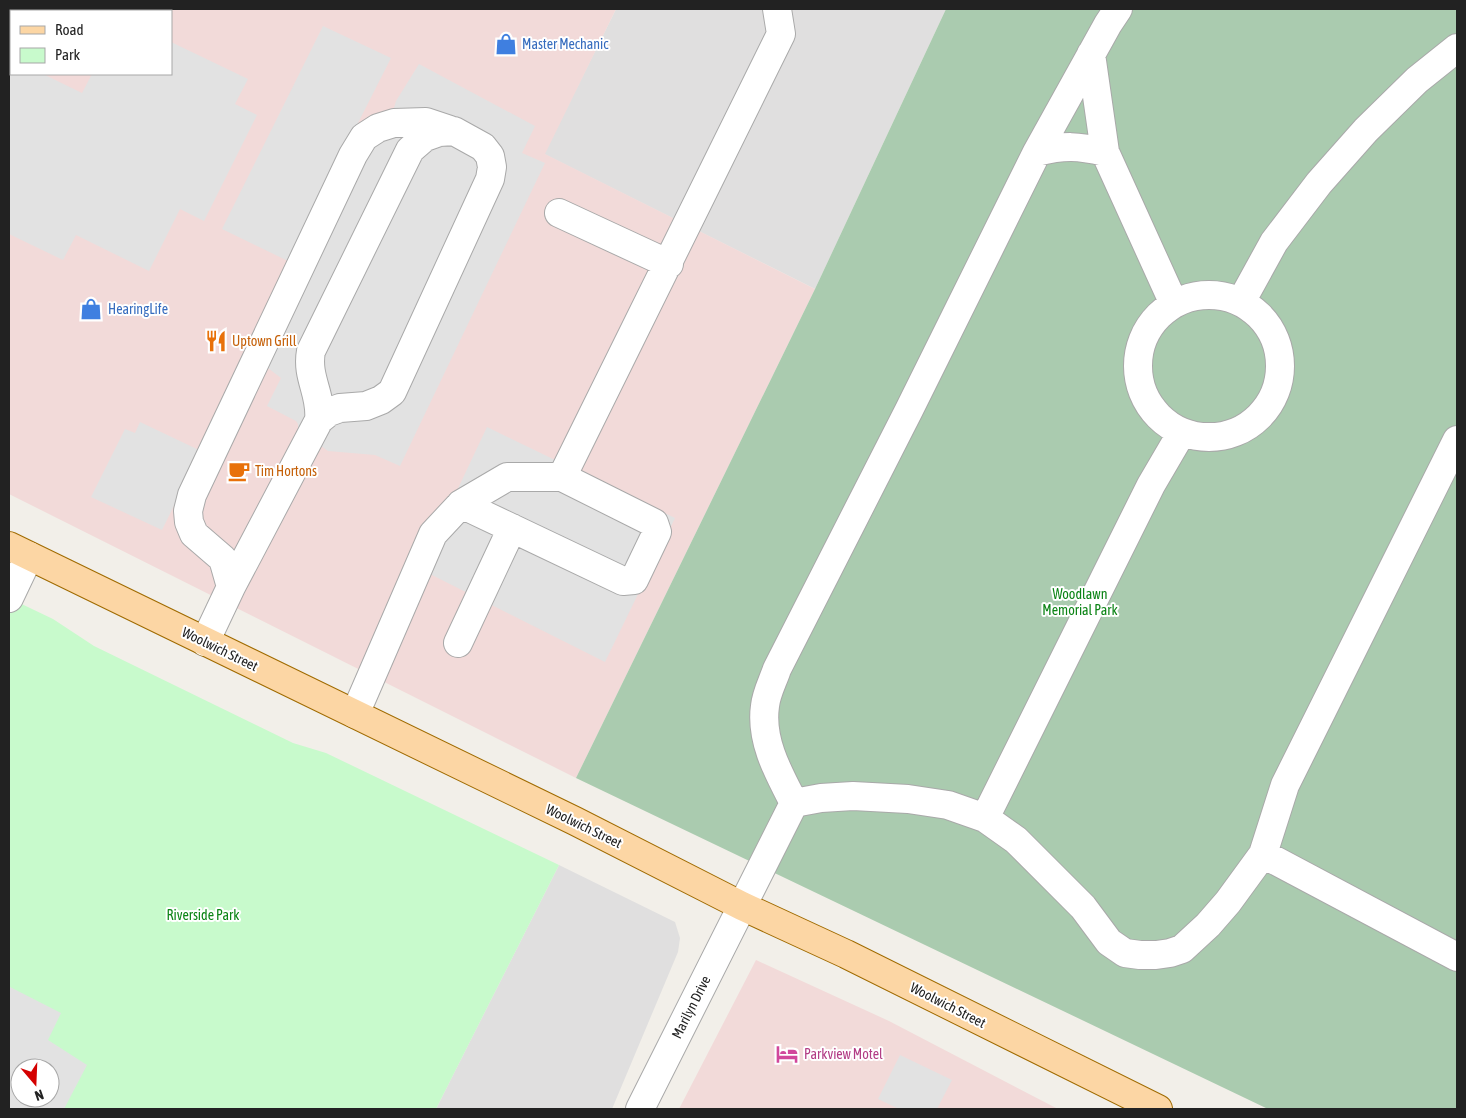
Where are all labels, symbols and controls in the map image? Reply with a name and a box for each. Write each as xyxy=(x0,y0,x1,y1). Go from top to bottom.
legend xyxy=(10,10,172,75)
text: Road xyxy=(55,21,84,38)
shop icon: Master Mechanic xyxy=(493,31,519,57)
place label: Master Mechanic xyxy=(522,36,609,52)
text: Park xyxy=(55,46,80,63)
shop icon: HearingLife xyxy=(78,296,104,322)
place label: HearingLife xyxy=(108,301,168,317)
restaurant icon: Uptown Grill xyxy=(203,328,229,354)
place label: Uptown Grill xyxy=(232,333,297,349)
cafe icon: Tim Hortons xyxy=(226,458,252,484)
place label: Tim Hortons xyxy=(255,463,317,479)
park label: Woodlawn Memorial Park xyxy=(1042,586,1118,618)
street label: Woolwich Street xyxy=(179,624,261,674)
street label: Woolwich Street xyxy=(543,801,625,851)
park label: Riverside Park xyxy=(167,907,239,923)
street label: Marilyn Drive xyxy=(668,973,714,1041)
street label: Woolwich Street xyxy=(908,979,988,1031)
hotel icon: Parkview Motel xyxy=(774,1041,800,1067)
place label: Parkview Motel xyxy=(804,1046,883,1062)
north arrow xyxy=(10,1058,60,1108)
text: N xyxy=(33,1086,46,1104)

